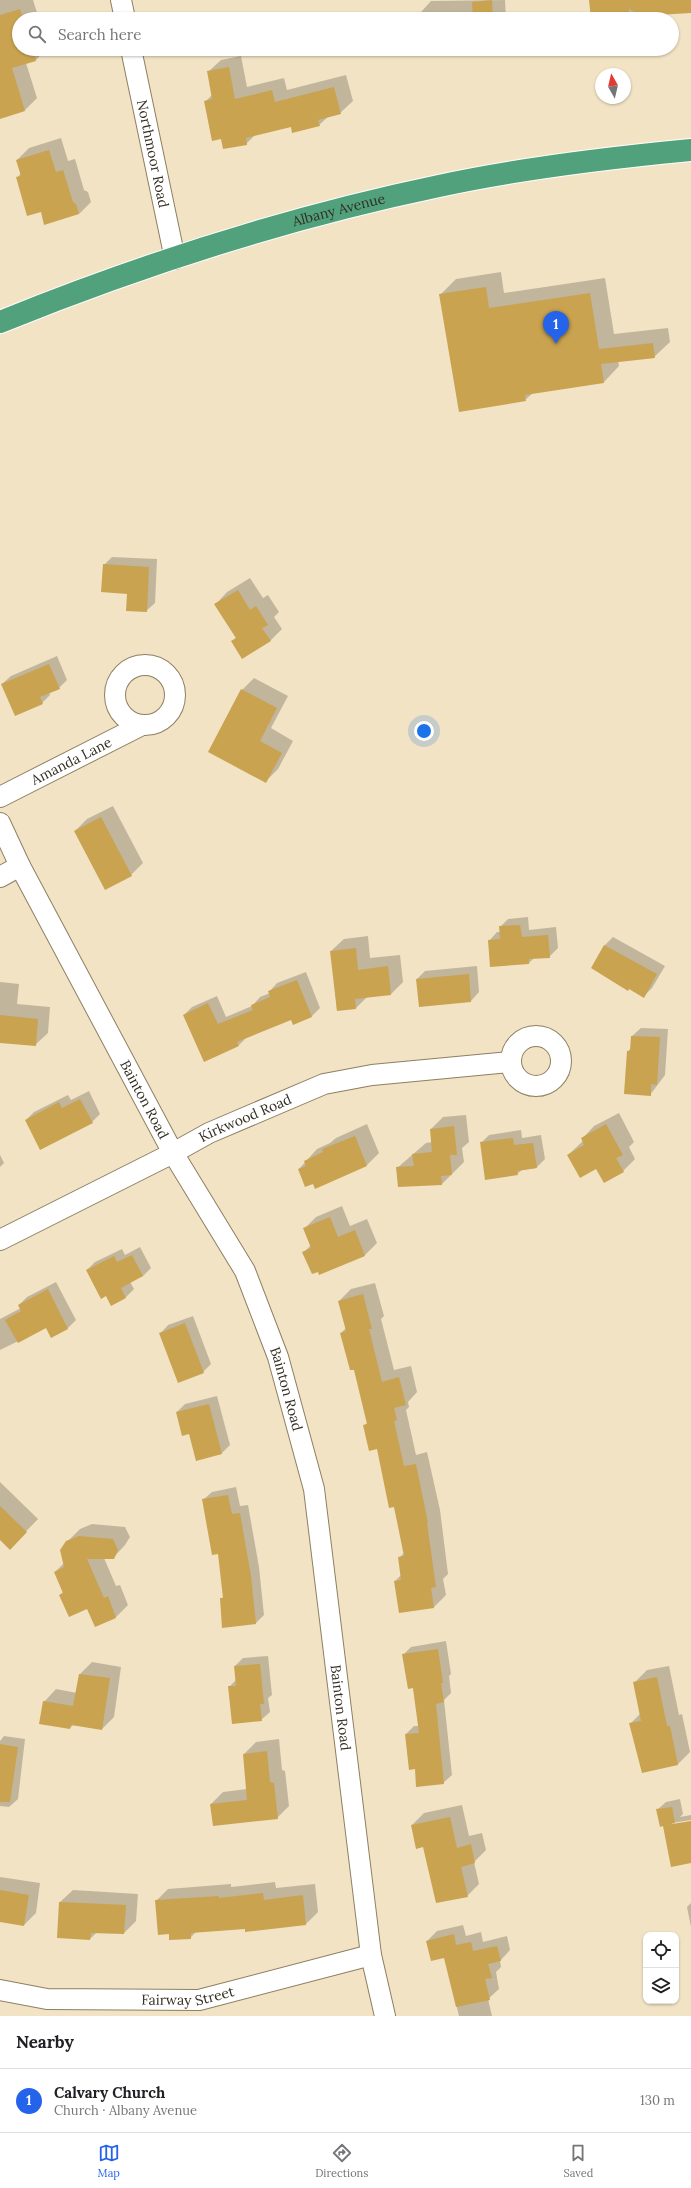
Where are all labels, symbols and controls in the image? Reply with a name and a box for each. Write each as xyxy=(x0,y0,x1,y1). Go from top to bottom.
search box xyxy=(12,12,679,56)
icon: search xyxy=(26,23,48,45)
text: Search here xyxy=(58,25,141,44)
north arrow xyxy=(595,68,631,104)
street label: Northmoor Road xyxy=(133,98,173,209)
street label: Albany Avenue xyxy=(289,189,387,231)
pin: 1 xyxy=(543,311,569,344)
your location xyxy=(414,721,434,741)
street label: Amanda Lane xyxy=(27,733,115,789)
street label: Bainton Road xyxy=(116,1057,173,1142)
street label: Kirkwood Road xyxy=(196,1090,294,1146)
street label: Bainton Road xyxy=(266,1344,307,1433)
street label: Bainton Road xyxy=(327,1663,355,1752)
map controls xyxy=(643,1932,679,2004)
button: locate xyxy=(643,1932,679,1968)
button: layers xyxy=(643,1968,679,2004)
street label: Fairway Street xyxy=(141,1982,237,2010)
text: Nearby xyxy=(16,2031,74,2053)
text: Calvary Church xyxy=(54,2083,165,2102)
text: 1 xyxy=(26,2092,32,2109)
text: 130 m xyxy=(640,2092,675,2109)
text: Church · Albany Avenue xyxy=(54,2102,197,2119)
tab: Map xyxy=(98,2142,120,2180)
tab: Directions xyxy=(315,2142,368,2180)
tab: Saved xyxy=(564,2142,593,2180)

